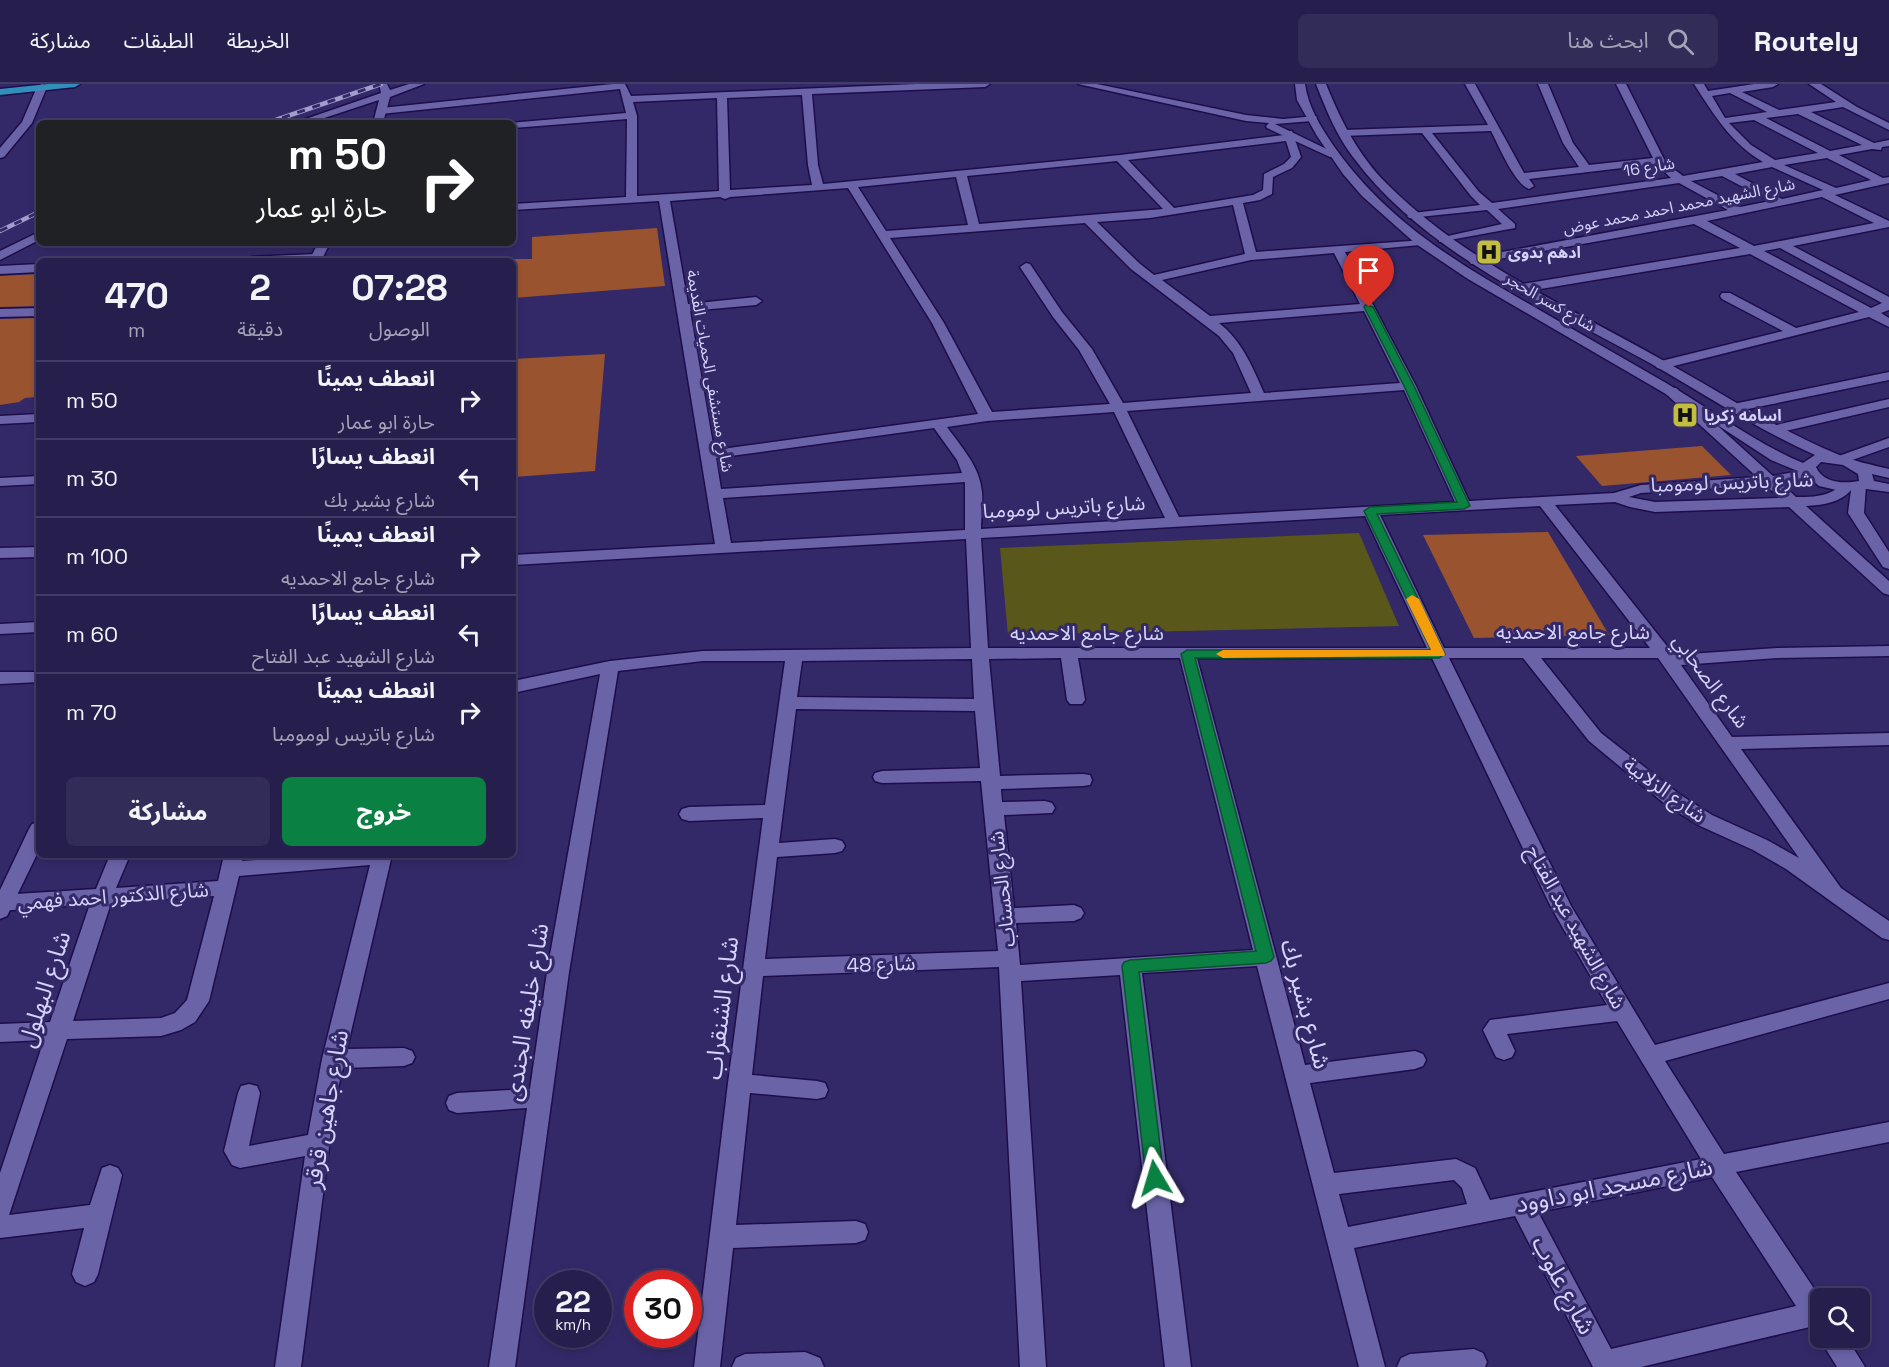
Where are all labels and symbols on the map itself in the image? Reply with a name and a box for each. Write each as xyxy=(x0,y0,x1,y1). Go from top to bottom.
street label: شارع 16 xyxy=(1622,153,1677,183)
street label: شارع الشهيد محمد احمد محمد عوض xyxy=(1561,173,1797,241)
hospital icon: ادهم بدوى xyxy=(1474,237,1504,267)
place label: ادهم بدوى xyxy=(1508,242,1581,265)
pin xyxy=(1343,245,1394,307)
street label: شارع كسر الحجر xyxy=(1499,267,1599,338)
street label: شارع مستشفى الحميات القديمة xyxy=(680,268,738,474)
hospital icon: اسامه زكريا xyxy=(1670,400,1700,430)
place label: اسامه زكريا xyxy=(1704,405,1782,426)
street label: شارع باتريس لومومبا xyxy=(1650,466,1814,500)
street label: شارع باتريس لومومبا xyxy=(982,490,1146,526)
street label: شارع جامع الاحمديه xyxy=(1496,619,1650,647)
street label: شارع جامع الاحمديه xyxy=(1010,620,1164,648)
street label: شارع الصحابي xyxy=(1665,629,1755,735)
street label: شارع الزلابية xyxy=(1617,751,1711,830)
street label: شارع الحسناب xyxy=(983,830,1023,948)
street label: شارع الشهيد عبد الفتاح xyxy=(1518,841,1632,1014)
street label: شارع الدكتور احمد فهمي xyxy=(17,876,210,918)
street label: شارع خليفه الجندى xyxy=(497,921,557,1103)
street label: شارع البهلول xyxy=(11,927,79,1052)
street label: شارع الشنقراب xyxy=(697,935,747,1082)
street label: شارع بشير بك xyxy=(1272,936,1338,1073)
street label: شارع 48 xyxy=(846,950,916,980)
street label: شارع جاهين قرقر xyxy=(297,1027,357,1192)
position arrow xyxy=(1123,1146,1187,1210)
street label: شارع مسجد ابو داوود xyxy=(1513,1151,1715,1221)
street label: شارع علوب xyxy=(1523,1230,1603,1341)
speed limit sign: 30 xyxy=(624,1270,702,1348)

